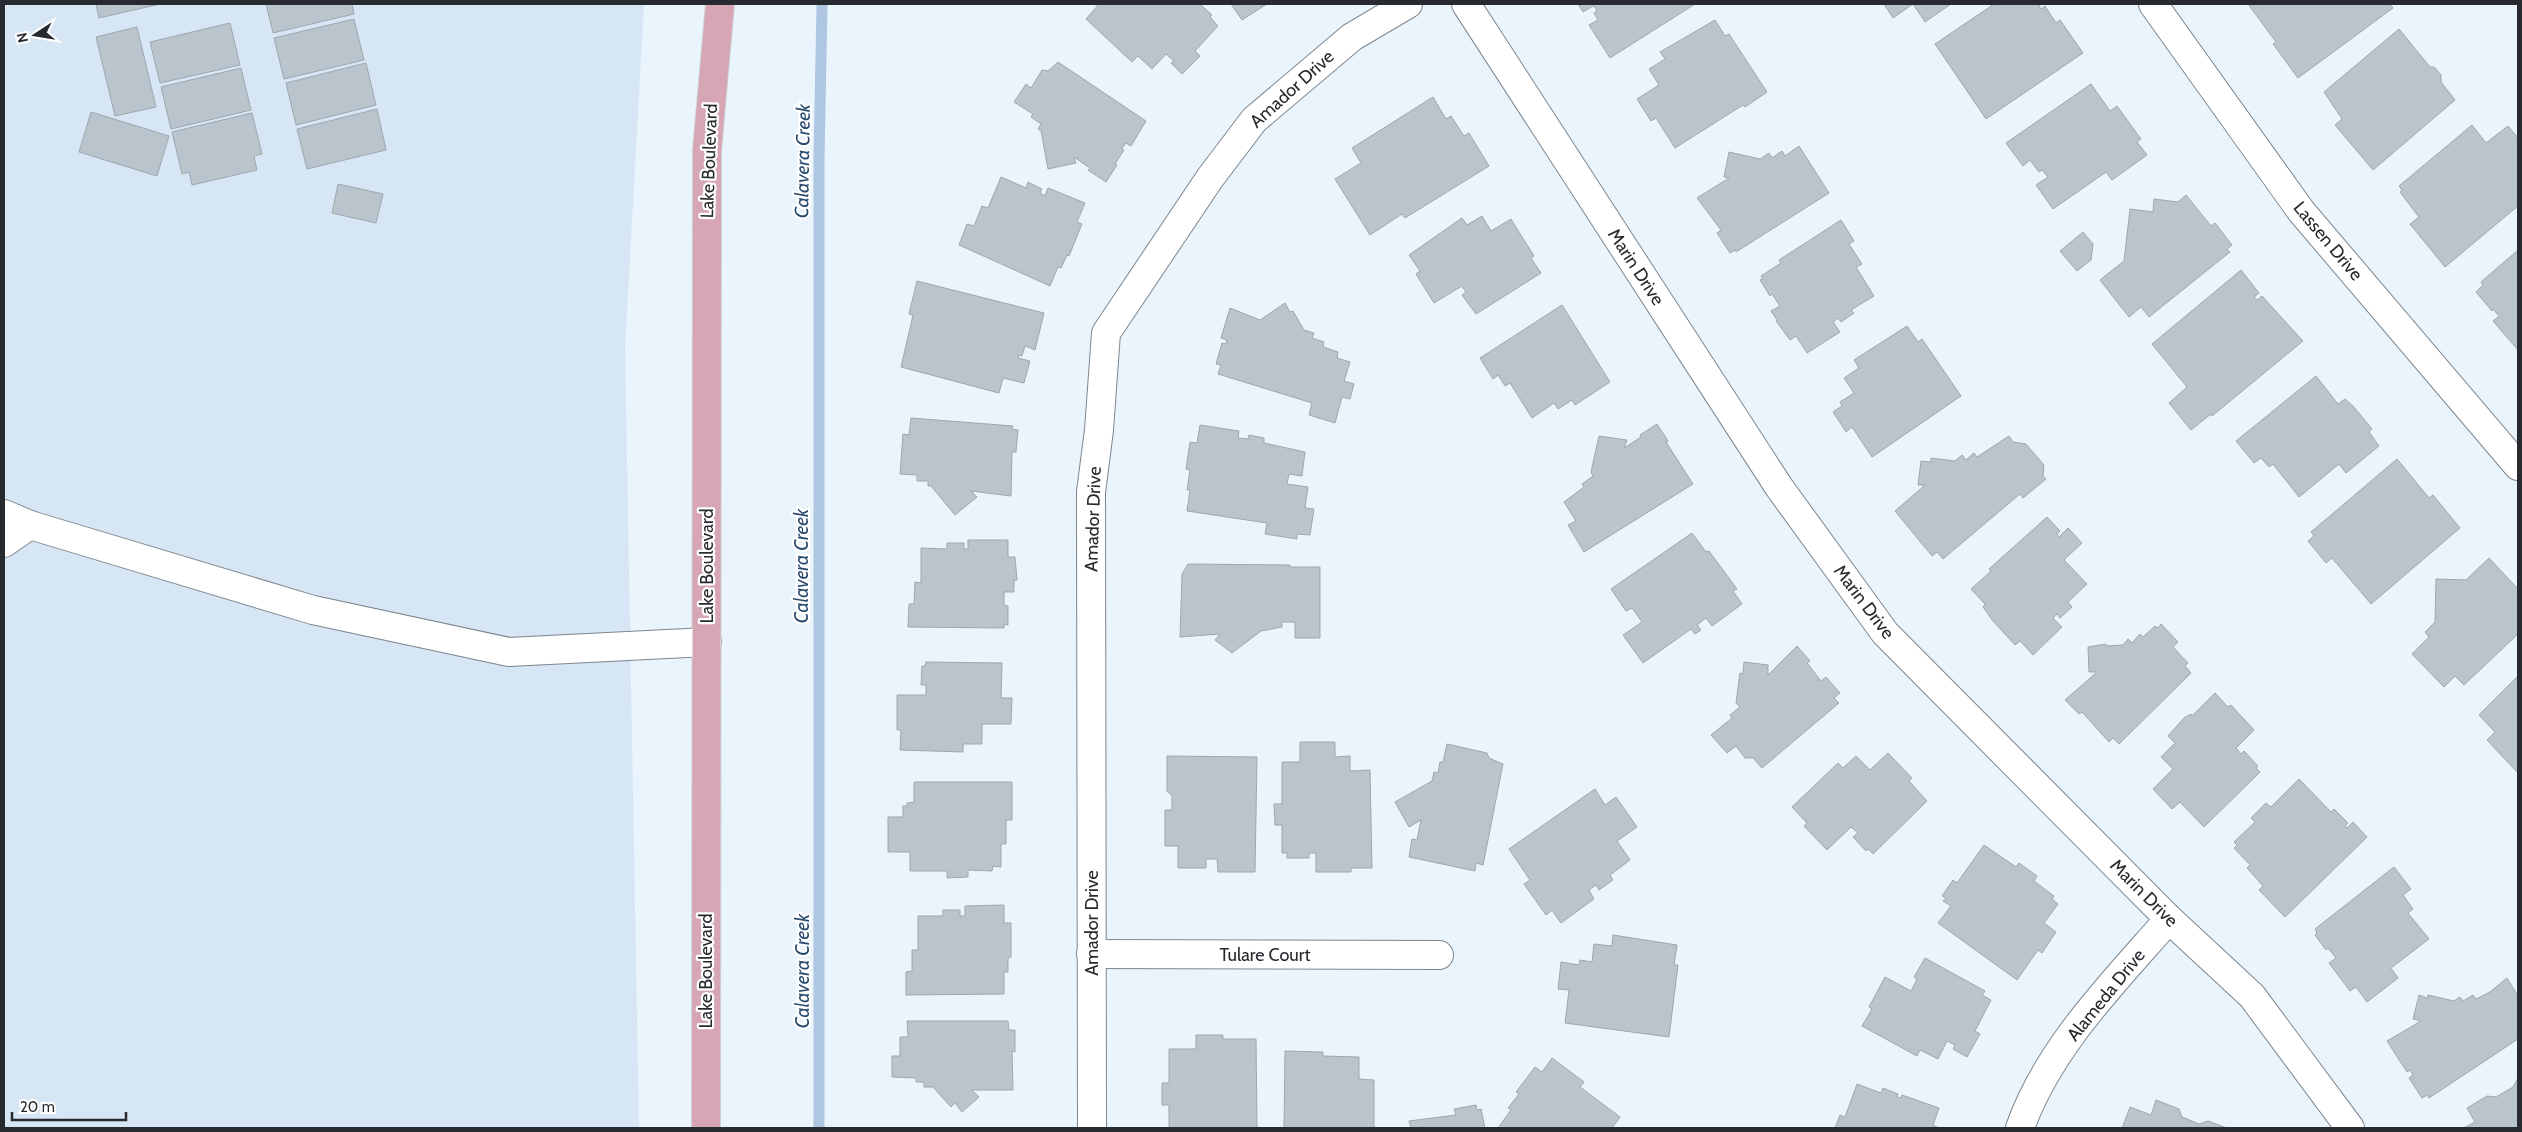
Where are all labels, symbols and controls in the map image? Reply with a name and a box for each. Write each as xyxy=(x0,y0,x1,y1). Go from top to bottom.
north arrow xyxy=(10,10,60,60)
text: N xyxy=(12,31,32,44)
street label: Amador Drive xyxy=(1245,46,1339,132)
street label: Lake Boulevard xyxy=(696,103,722,219)
water label: Calavera Creek xyxy=(790,103,815,218)
street label: Lassen Drive xyxy=(2289,197,2367,285)
street label: Marin Drive xyxy=(1603,224,1669,310)
street label: Amador Drive xyxy=(1080,466,1106,572)
water label: Calavera Creek xyxy=(790,508,813,623)
street label: Lake Boulevard xyxy=(696,509,718,623)
street label: Marin Drive xyxy=(1829,561,1899,643)
street label: Marin Drive xyxy=(2105,854,2183,932)
street label: Amador Drive xyxy=(1081,870,1103,976)
water label: Calavera Creek xyxy=(791,913,814,1028)
street label: Lake Boulevard xyxy=(695,914,717,1028)
street label: Tulare Court xyxy=(1220,944,1311,966)
street label: Alameda Drive xyxy=(2062,945,2150,1045)
scale bar xyxy=(12,1090,126,1122)
text: 20 m xyxy=(20,1098,55,1116)

